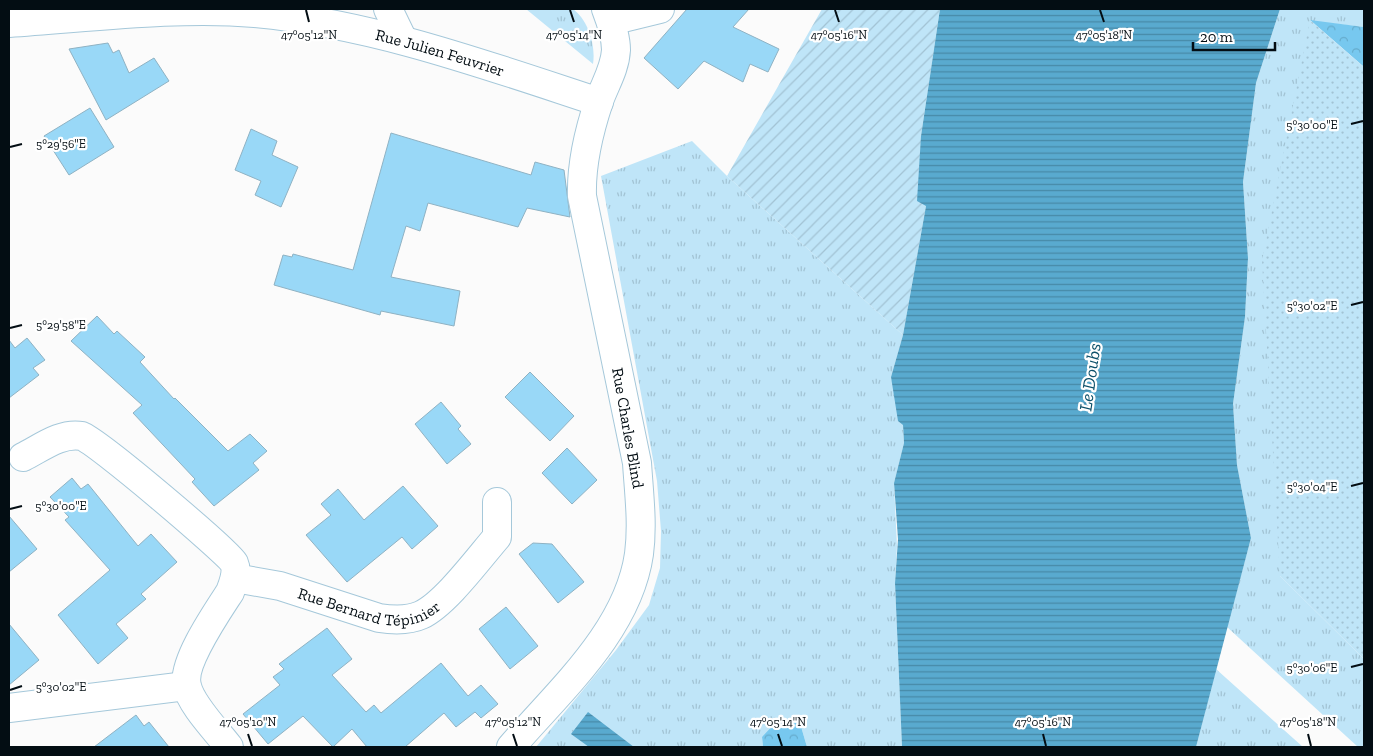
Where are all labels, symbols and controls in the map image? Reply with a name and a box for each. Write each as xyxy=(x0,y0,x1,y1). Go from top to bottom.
scale bar xyxy=(1193,20,1276,52)
street label: Rue Julien Feuvrier xyxy=(374,25,507,80)
text: 47°05'12"N xyxy=(281,28,337,42)
text: 47°05'14"N xyxy=(546,28,602,42)
text: 47°05'16"N xyxy=(811,28,867,42)
text: 47°05'18"N xyxy=(1076,28,1132,42)
text: 20 m xyxy=(1200,28,1233,46)
text: 5°30'00"E xyxy=(1286,118,1338,132)
text: 5°29'56"E xyxy=(36,137,86,151)
text: 5°30'02"E xyxy=(1287,299,1337,313)
text: 5°29'58"E xyxy=(36,318,86,332)
water label: Le Doubs xyxy=(1074,342,1106,412)
street label: Rue Charles Blind xyxy=(608,366,648,490)
text: 5°30'04"E xyxy=(1287,480,1337,494)
text: 5°30'00"E xyxy=(35,499,87,513)
street label: Rue Bernard Tépinier xyxy=(296,583,444,629)
text: 5°30'06"E xyxy=(1287,661,1337,675)
text: 5°30'02"E xyxy=(36,680,86,694)
text: 47°05'10"N xyxy=(220,715,277,729)
text: 47°05'12"N xyxy=(485,715,541,729)
text: 47°05'14"N xyxy=(750,715,806,729)
text: 47°05'16"N xyxy=(1015,715,1071,729)
text: 47°05'18"N xyxy=(1280,715,1336,729)

